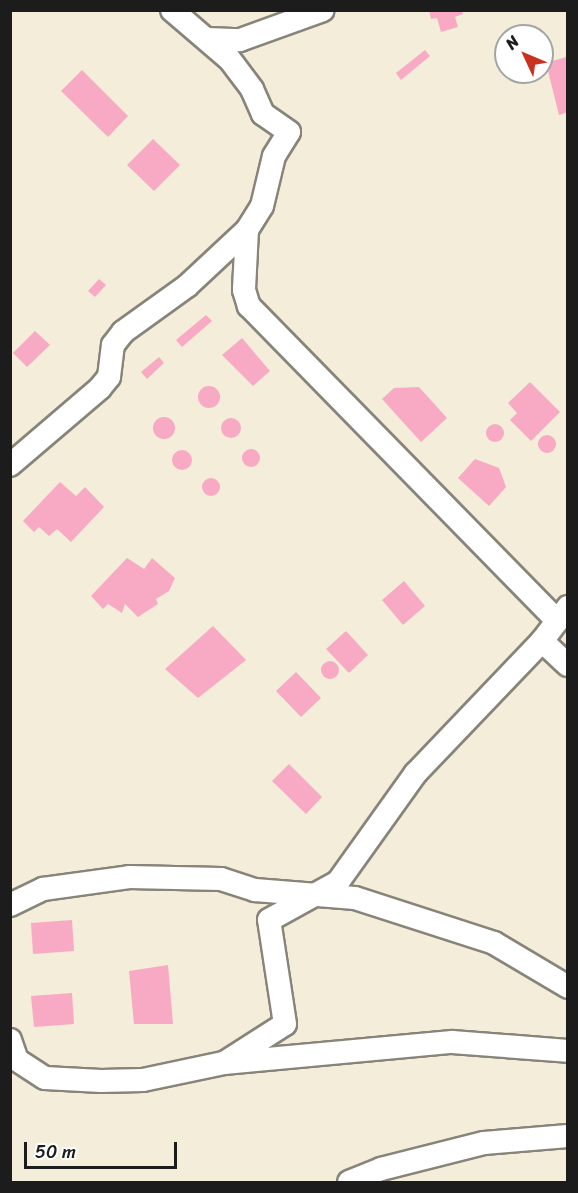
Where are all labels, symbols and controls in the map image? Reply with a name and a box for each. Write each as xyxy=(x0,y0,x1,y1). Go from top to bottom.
north arrow xyxy=(494,24,554,84)
text: N xyxy=(498,28,526,57)
scale bar xyxy=(27,1130,180,1168)
text: 50 m xyxy=(35,1136,76,1168)

